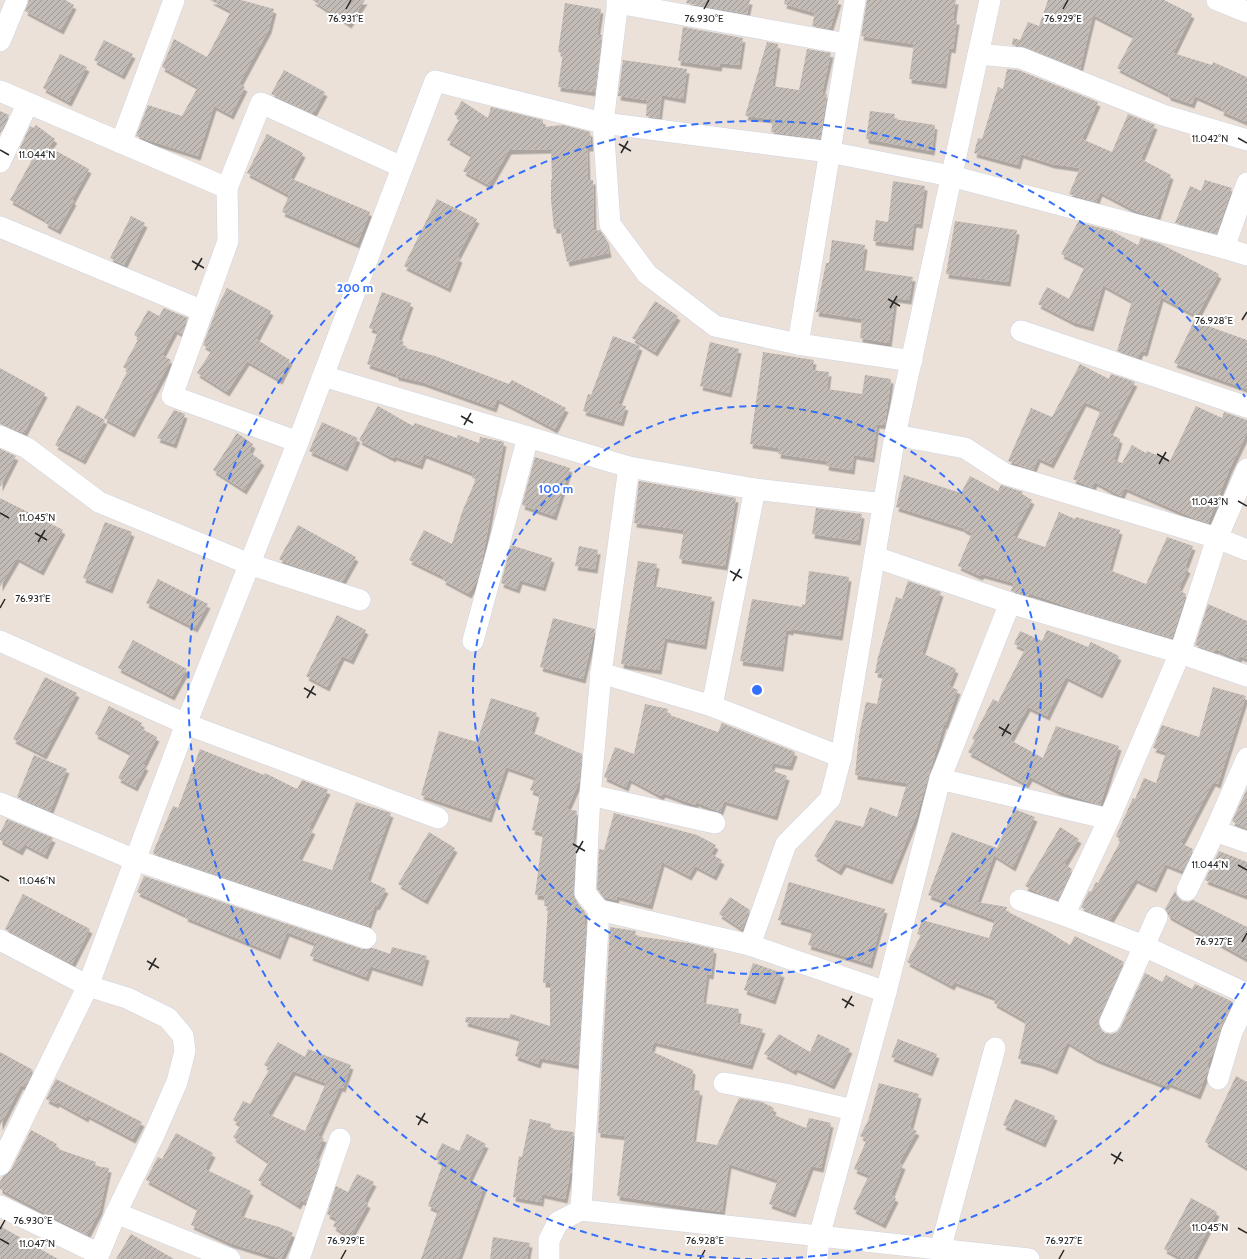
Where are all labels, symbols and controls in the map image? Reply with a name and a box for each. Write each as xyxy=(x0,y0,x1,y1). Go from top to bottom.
text: 76.931°E xyxy=(328,12,364,25)
text: 76.930°E xyxy=(684,12,724,25)
text: 76.929°E xyxy=(1044,12,1082,25)
text: 11.042°N xyxy=(1192,132,1228,145)
text: 11.044°N xyxy=(19,148,55,161)
text: 200 m xyxy=(337,280,373,295)
text: 76.928°E xyxy=(1195,314,1233,327)
text: 100 m xyxy=(539,481,573,496)
text: 11.043°N xyxy=(1192,495,1228,508)
text: 11.045°N xyxy=(19,511,55,524)
text: 76.931°E xyxy=(15,592,51,605)
centre of rings xyxy=(750,683,764,697)
text: 11.044°N xyxy=(1192,858,1228,871)
text: 11.046°N xyxy=(19,874,55,887)
text: 76.927°E xyxy=(1196,935,1233,948)
text: 76.930°E xyxy=(13,1214,53,1227)
text: 11.045°N xyxy=(1192,1221,1228,1234)
text: 76.929°E xyxy=(327,1234,365,1247)
text: 76.928°E xyxy=(686,1234,724,1247)
text: 76.927°E xyxy=(1046,1234,1083,1247)
text: 11.047°N xyxy=(19,1237,55,1250)

